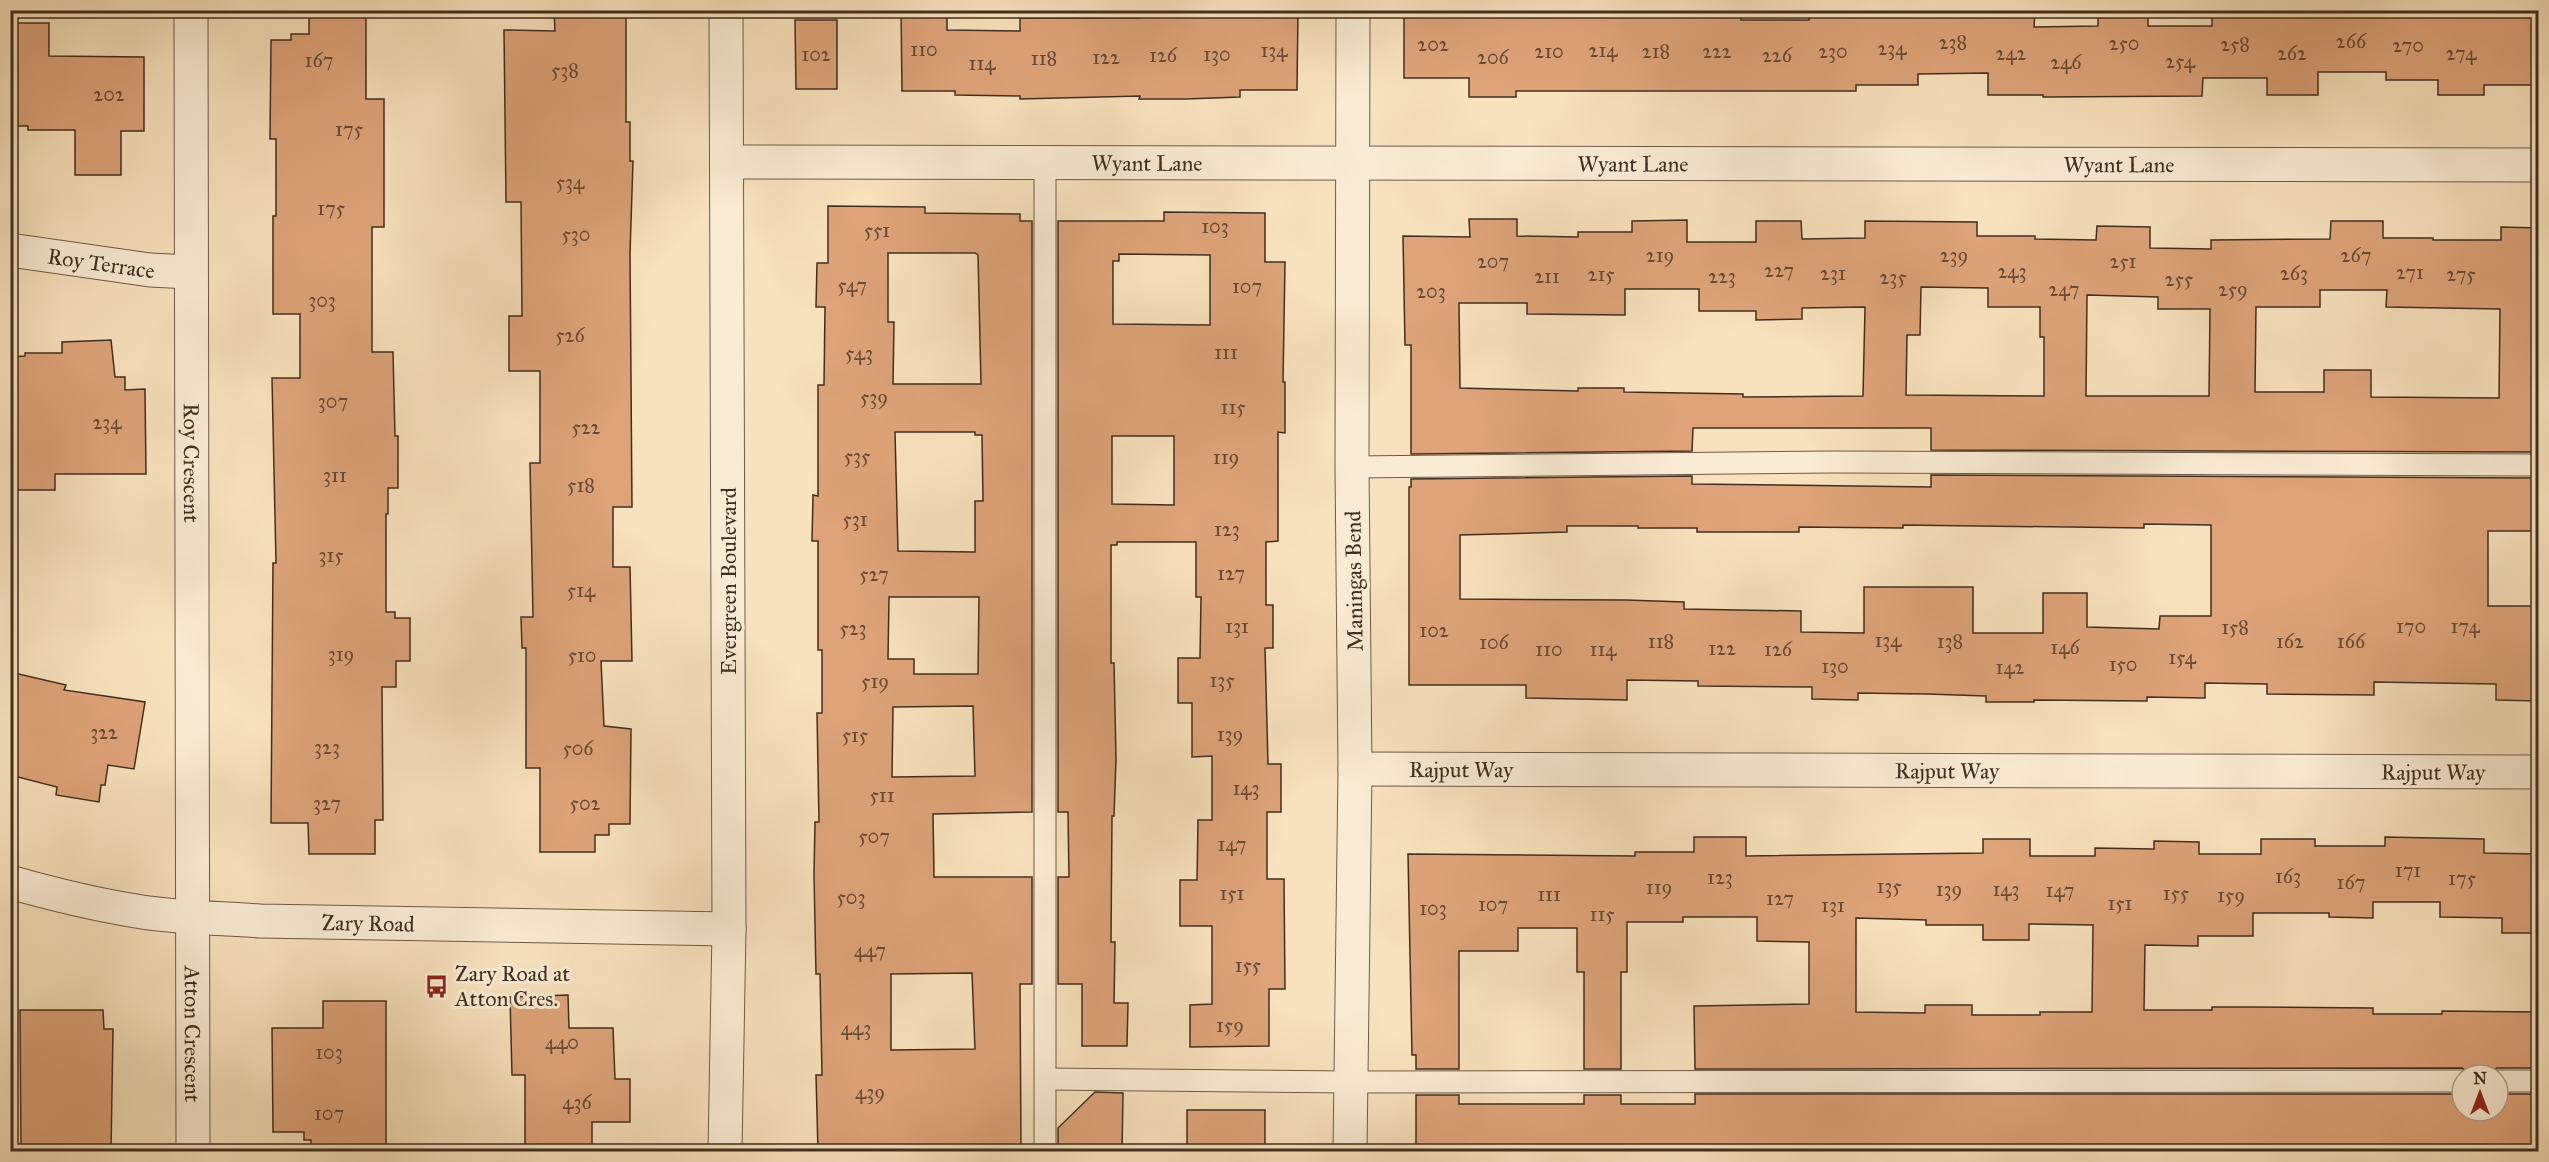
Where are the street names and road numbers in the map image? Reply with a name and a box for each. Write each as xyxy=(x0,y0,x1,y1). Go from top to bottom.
street label: Wyant Lane xyxy=(1091,149,1203,176)
street label: Wyant Lane xyxy=(1577,150,1689,177)
street label: Wyant Lane xyxy=(2063,151,2175,178)
street label: Roy Terrace xyxy=(46,242,155,284)
street label: Roy Crescent xyxy=(178,403,205,523)
street label: Evergreen Boulevard xyxy=(715,487,742,675)
street label: Maningas Bend xyxy=(1339,510,1369,652)
street label: Rajput Way xyxy=(1409,756,1514,783)
street label: Rajput Way xyxy=(1895,757,2000,784)
street label: Rajput Way xyxy=(2381,758,2486,785)
street label: Zary Road xyxy=(321,909,415,937)
street label: Atton Crescent xyxy=(179,965,206,1102)

